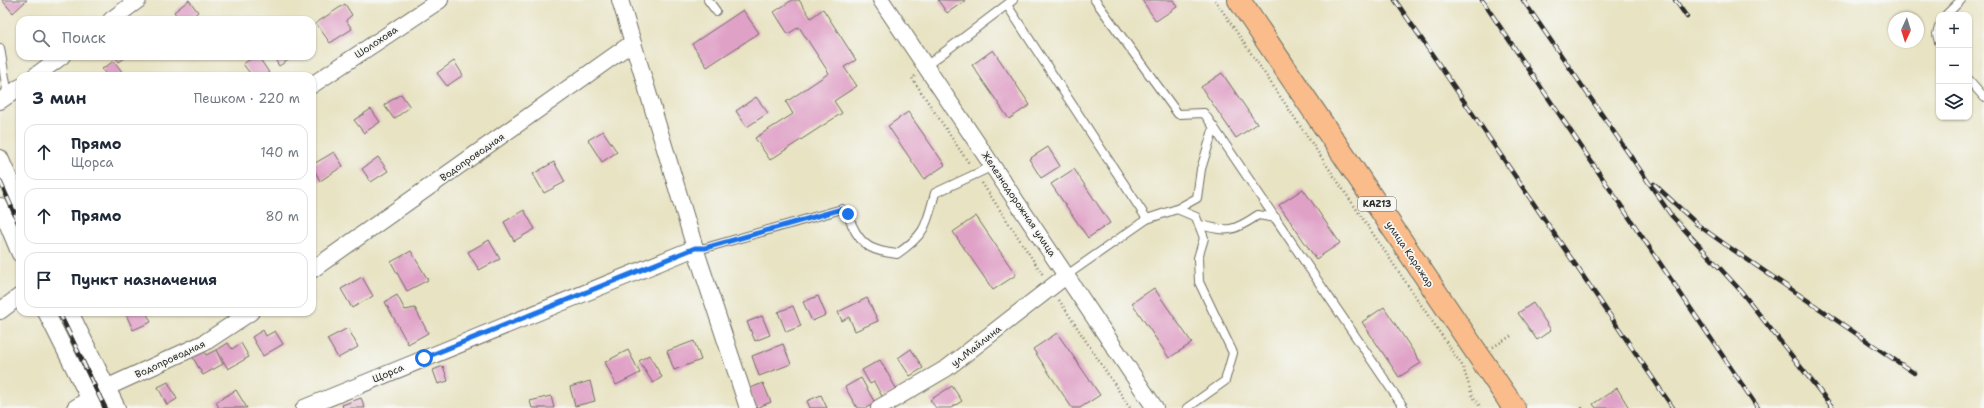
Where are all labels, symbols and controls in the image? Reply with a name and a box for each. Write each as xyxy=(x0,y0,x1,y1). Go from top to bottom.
north arrow xyxy=(1888,12,1924,48)
map controls xyxy=(1936,12,1972,120)
button: + xyxy=(1936,12,1972,48)
search box xyxy=(16,16,316,60)
street label: Шолохова xyxy=(352,22,401,61)
icon: search xyxy=(30,27,52,49)
text: Поиск xyxy=(62,28,106,48)
button: − xyxy=(1936,48,1972,84)
button: layers xyxy=(1936,84,1972,120)
text: 3 мин xyxy=(32,87,87,109)
text: Пешком · 220 m xyxy=(194,90,300,107)
street label: Водопроводная xyxy=(437,130,507,184)
text: Прямо xyxy=(71,134,121,154)
icon: ahead xyxy=(33,141,55,163)
text: 140 m xyxy=(260,144,299,161)
street label: Железнодорожная улица xyxy=(979,149,1060,260)
text: Щорса xyxy=(71,154,114,171)
road number: KAZ13 xyxy=(1358,197,1396,211)
icon: ahead xyxy=(33,205,55,227)
route end xyxy=(839,205,857,223)
text: Прямо xyxy=(71,206,121,226)
text: 80 m xyxy=(265,208,299,225)
street label: улица Каражар xyxy=(1383,218,1437,290)
icon: arrive xyxy=(33,269,55,291)
text: Пункт назначения xyxy=(71,270,217,290)
street label: ул.Майлина xyxy=(948,322,1004,370)
street label: Водопроводная xyxy=(133,337,207,381)
route start xyxy=(415,349,433,367)
street label: Щорса xyxy=(370,360,406,385)

